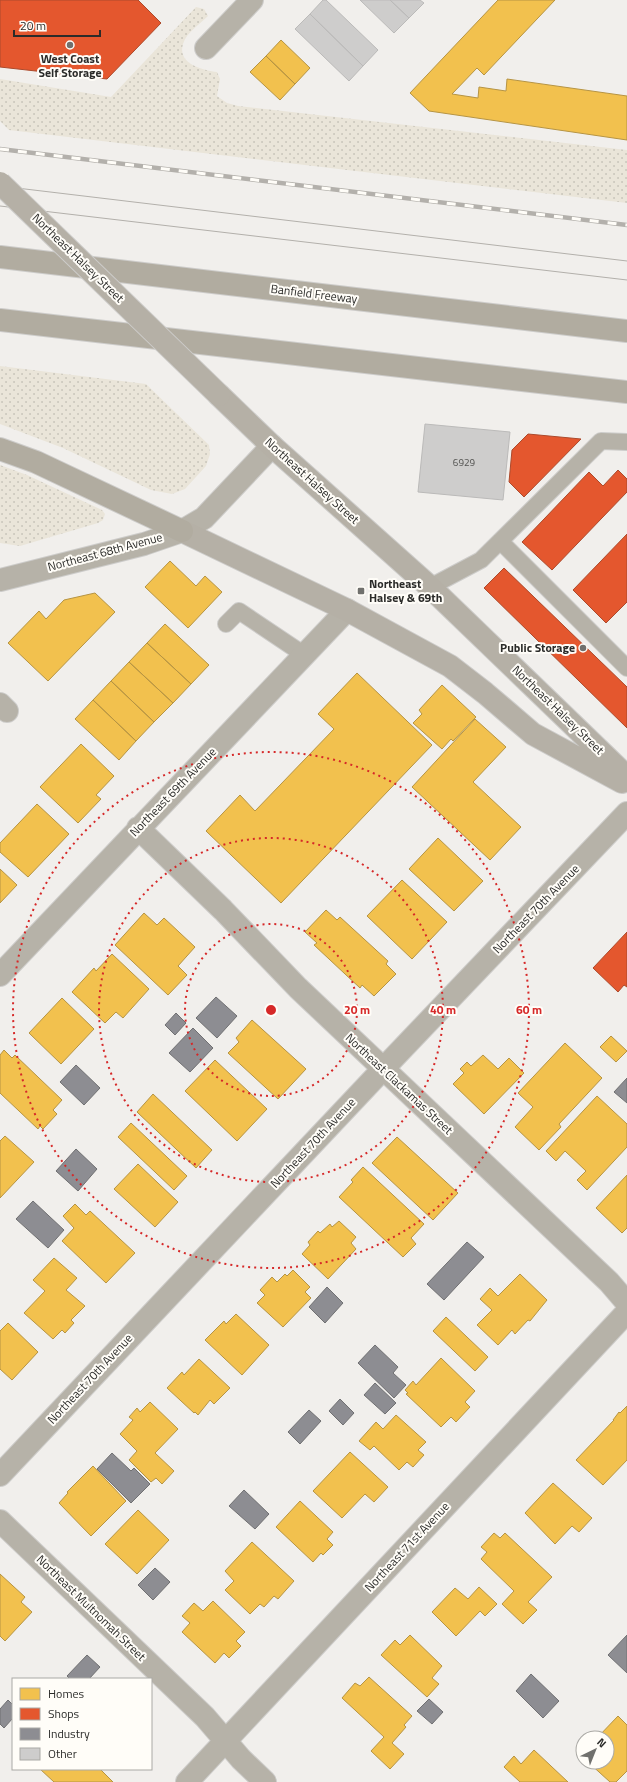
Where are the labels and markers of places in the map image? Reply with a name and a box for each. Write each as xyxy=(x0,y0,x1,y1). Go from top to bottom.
marker: West Coast Self Storage xyxy=(65,40,75,50)
place label: West Coast Self Storage xyxy=(38,49,102,82)
place label: Northeast Halsey & 69th xyxy=(369,574,442,607)
marker: Northeast Halsey & 69th xyxy=(356,586,366,596)
place label: Public Storage xyxy=(500,638,575,657)
marker: Public Storage xyxy=(578,643,588,653)
centre of rings xyxy=(264,1003,278,1017)

